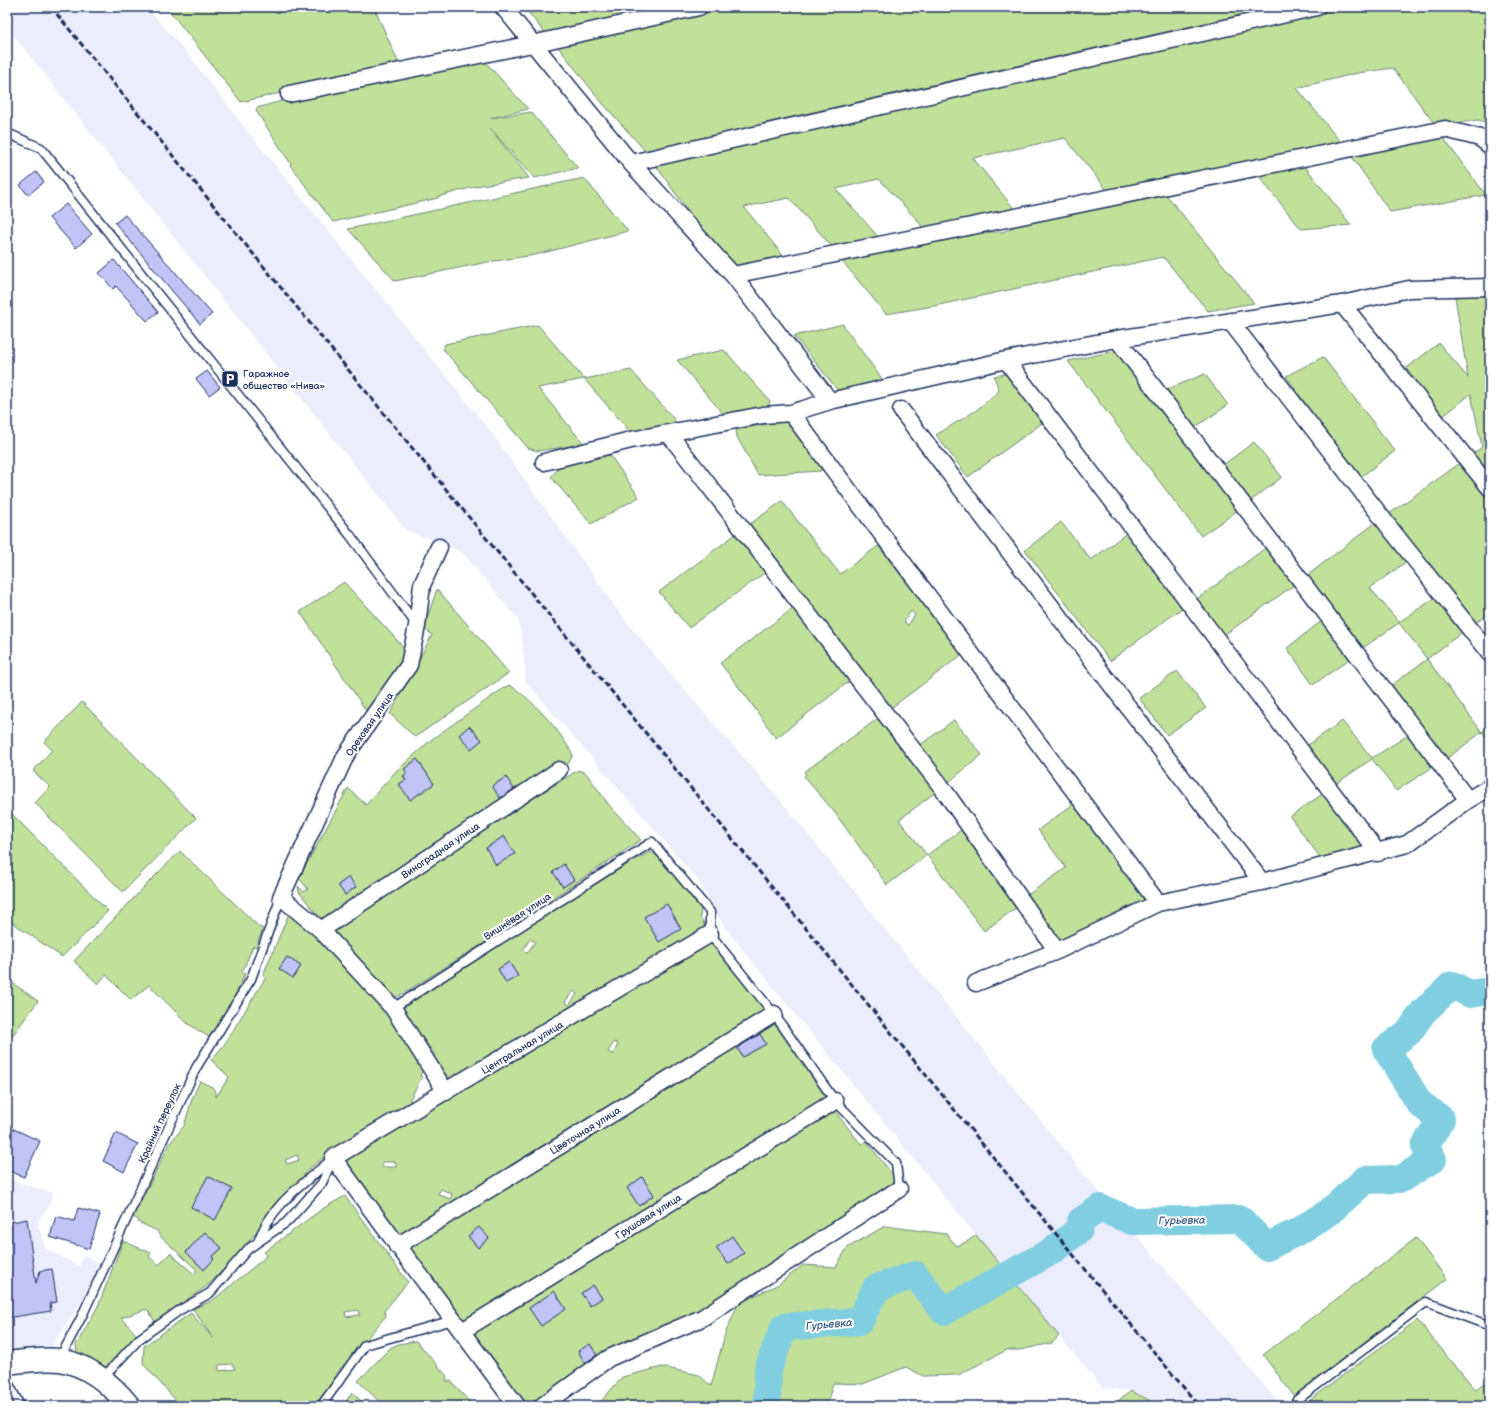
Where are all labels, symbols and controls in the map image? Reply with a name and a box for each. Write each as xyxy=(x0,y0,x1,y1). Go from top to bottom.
place label: Гаражное общество «Нива» xyxy=(243,368,326,392)
parking icon: Гаражное общество «Нива» xyxy=(220,369,240,389)
street label: Ореховая улица xyxy=(343,690,396,759)
street label: Виноградная улица xyxy=(399,820,482,881)
street label: Вишнёвая улица xyxy=(482,891,554,943)
street label: Центральная улица xyxy=(479,1019,566,1077)
street label: Крайний переулок xyxy=(136,1081,184,1165)
street label: Цветочная улица xyxy=(548,1104,623,1157)
street label: Грушовая улица xyxy=(613,1192,684,1242)
water label: Гурьевка xyxy=(1158,1214,1206,1227)
water label: Гурьевка xyxy=(805,1316,854,1333)

